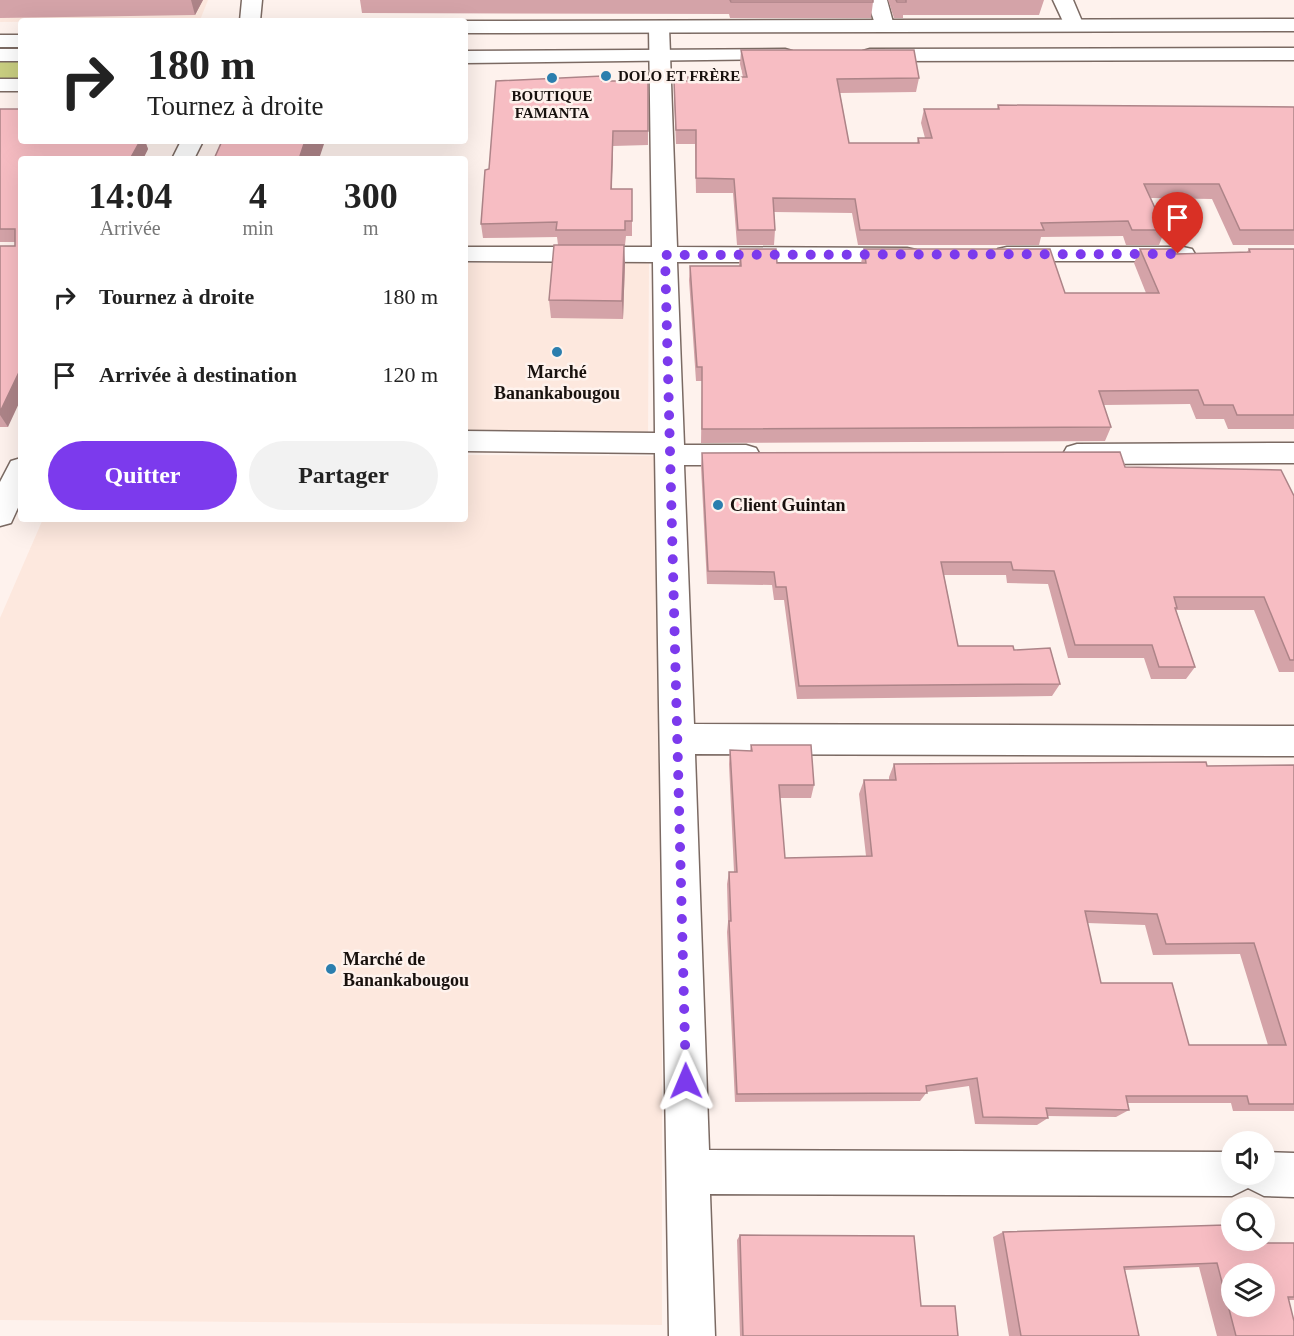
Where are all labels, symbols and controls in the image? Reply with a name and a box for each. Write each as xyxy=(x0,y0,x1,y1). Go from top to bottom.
icon: right xyxy=(48,42,126,120)
text: 180 m xyxy=(147,42,256,88)
place label: DOLO ET FRÈRE xyxy=(618,68,740,84)
marker: DOLO ET FRÈRE xyxy=(599,69,613,83)
marker: BOUTIQUE FAMANTA xyxy=(545,71,559,85)
place label: BOUTIQUE FAMANTA xyxy=(512,88,592,121)
text: Tournez à droite xyxy=(147,91,324,121)
text: 14:04 xyxy=(88,176,172,216)
text: 4 xyxy=(249,176,267,216)
text: 300 xyxy=(344,176,398,216)
pin xyxy=(1152,192,1203,254)
icon: arrive xyxy=(1161,201,1194,234)
text: Arrivée xyxy=(100,217,161,239)
text: min xyxy=(242,217,274,239)
text: m xyxy=(363,217,379,239)
icon: right xyxy=(48,281,81,314)
text: Tournez à droite xyxy=(99,284,254,309)
text: 180 m xyxy=(382,284,438,309)
marker: Marché Banankabougou xyxy=(550,345,564,359)
icon: arrive xyxy=(48,359,81,392)
text: Arrivée à destination xyxy=(99,362,297,387)
text: 120 m xyxy=(382,362,438,387)
place label: Marché Banankabougou xyxy=(494,362,620,403)
button: Quitter xyxy=(48,441,237,510)
button: Partager xyxy=(249,441,438,510)
place label: Client Guintan xyxy=(730,495,846,515)
marker: Client Guintan xyxy=(711,498,725,512)
place label: Marché de Banankabougou xyxy=(343,949,469,990)
marker: Marché de Banankabougou xyxy=(324,962,338,976)
position arrow xyxy=(654,1049,718,1113)
map controls xyxy=(1221,1131,1275,1317)
button: sound xyxy=(1221,1131,1275,1185)
button: search xyxy=(1221,1197,1275,1251)
button: layers xyxy=(1221,1263,1275,1317)

